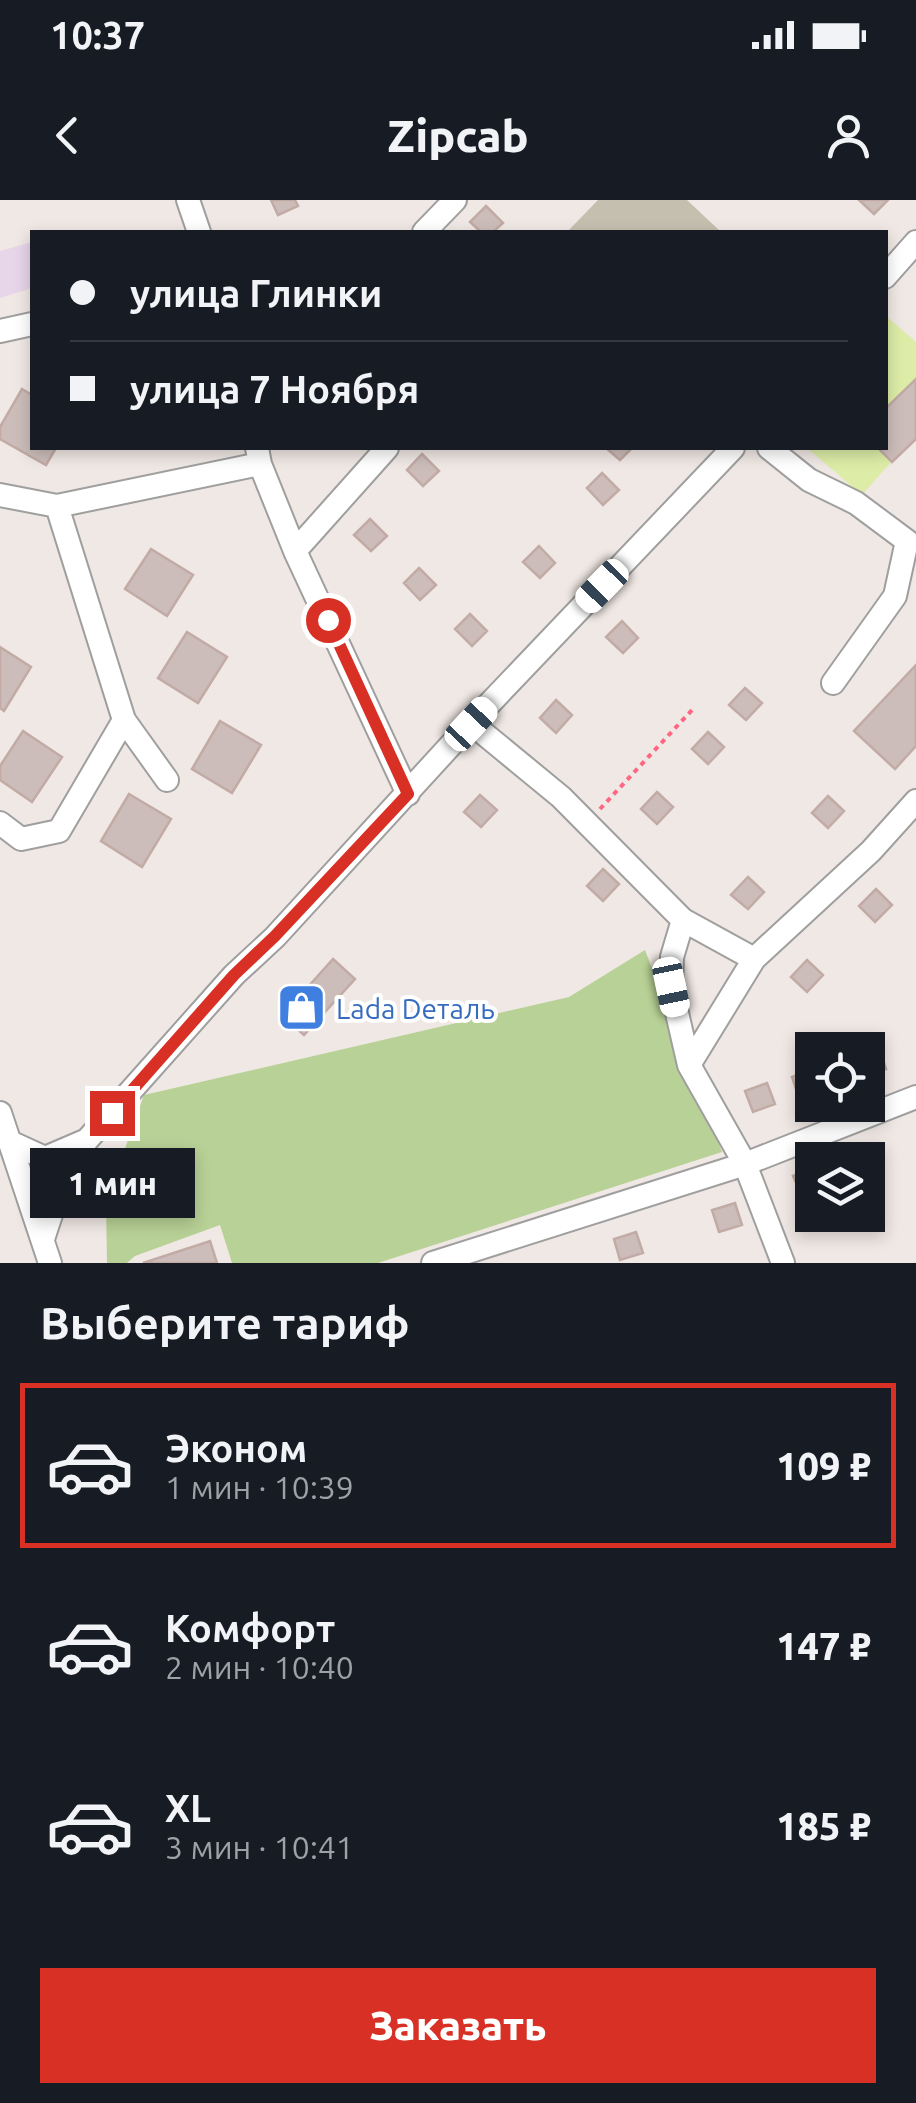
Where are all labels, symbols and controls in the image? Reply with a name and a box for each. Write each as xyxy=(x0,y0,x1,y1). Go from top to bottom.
text: 10:37 xyxy=(50,14,145,56)
icon: back xyxy=(40,108,95,163)
icon: person xyxy=(821,108,876,163)
text: Zipcab xyxy=(387,110,529,161)
text: улица Глинки xyxy=(130,272,382,314)
text: улица 7 Ноября xyxy=(130,368,419,410)
car xyxy=(570,554,634,618)
route start xyxy=(306,598,351,643)
car xyxy=(440,692,502,756)
car xyxy=(650,955,692,1019)
shop icon: Lada Dеталь xyxy=(275,982,327,1034)
place label: Lada Dеталь xyxy=(336,993,495,1024)
map controls xyxy=(795,1032,885,1232)
button: locate xyxy=(795,1032,885,1122)
route end xyxy=(90,1091,135,1136)
button: layers xyxy=(795,1142,885,1232)
callout: 1 мин xyxy=(29,1148,194,1218)
text: 1 мин xyxy=(68,1165,157,1201)
text: Выберите тариф xyxy=(40,1297,410,1348)
icon: car xyxy=(45,1421,135,1511)
text: Эконом xyxy=(165,1427,307,1469)
text: 109 ₽ xyxy=(776,1445,871,1487)
text: 1 мин · 10:39 xyxy=(165,1469,354,1505)
icon: car xyxy=(45,1601,135,1691)
text: Комфорт xyxy=(165,1607,335,1649)
text: 147 ₽ xyxy=(776,1625,871,1667)
text: 2 мин · 10:40 xyxy=(165,1649,354,1685)
icon: car xyxy=(45,1781,135,1871)
text: XL xyxy=(165,1787,211,1829)
text: 185 ₽ xyxy=(776,1805,871,1847)
text: 3 мин · 10:41 xyxy=(165,1829,354,1865)
button: Заказать xyxy=(40,1968,876,2083)

